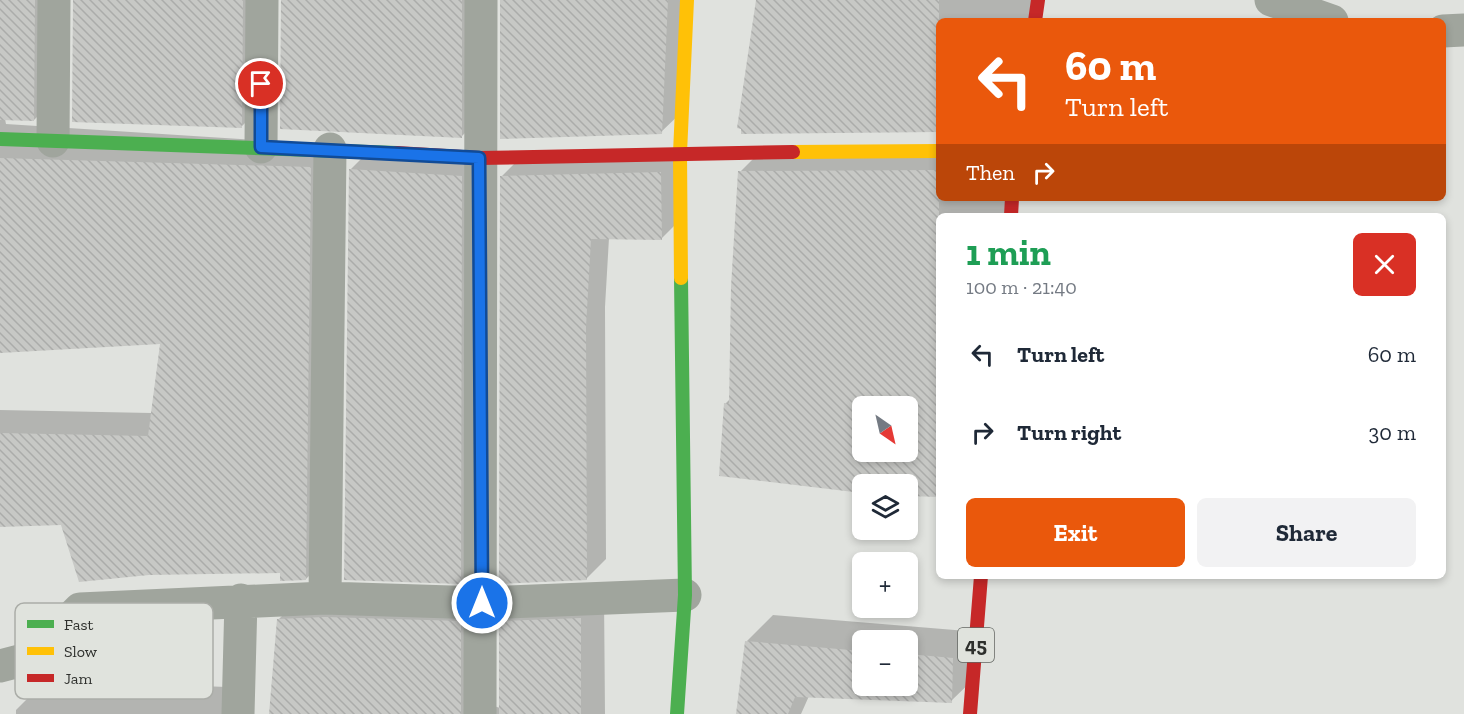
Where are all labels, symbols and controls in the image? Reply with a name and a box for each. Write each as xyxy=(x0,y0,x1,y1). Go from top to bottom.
text: 60 m xyxy=(1065,40,1156,91)
icon: left xyxy=(966,42,1044,120)
pin xyxy=(235,58,286,109)
icon: arrive xyxy=(244,67,277,100)
text: Turn left xyxy=(1065,91,1168,123)
icon: right xyxy=(1027,156,1060,189)
text: Then xyxy=(966,159,1015,186)
text: 1 min xyxy=(966,231,1051,274)
button: close xyxy=(1353,233,1416,296)
text: 100 m · 21:40 xyxy=(966,275,1077,299)
icon: left xyxy=(966,338,999,371)
text: Turn left xyxy=(1017,341,1104,368)
text: 60 m xyxy=(1368,341,1416,368)
north arrow xyxy=(852,396,918,462)
map controls xyxy=(852,396,918,696)
icon: right xyxy=(966,416,999,449)
text: Turn right xyxy=(1017,419,1121,446)
text: 30 m xyxy=(1369,419,1416,446)
button: layers xyxy=(852,474,918,540)
button: Exit xyxy=(966,498,1185,567)
button: Share xyxy=(1197,498,1416,567)
button: + xyxy=(852,552,918,618)
position arrow xyxy=(450,571,514,635)
legend xyxy=(15,603,213,699)
text: Fast xyxy=(64,615,93,634)
road number: 45 xyxy=(958,628,994,662)
button: − xyxy=(852,630,918,696)
text: Slow xyxy=(64,642,98,661)
text: Jam xyxy=(64,669,93,688)

